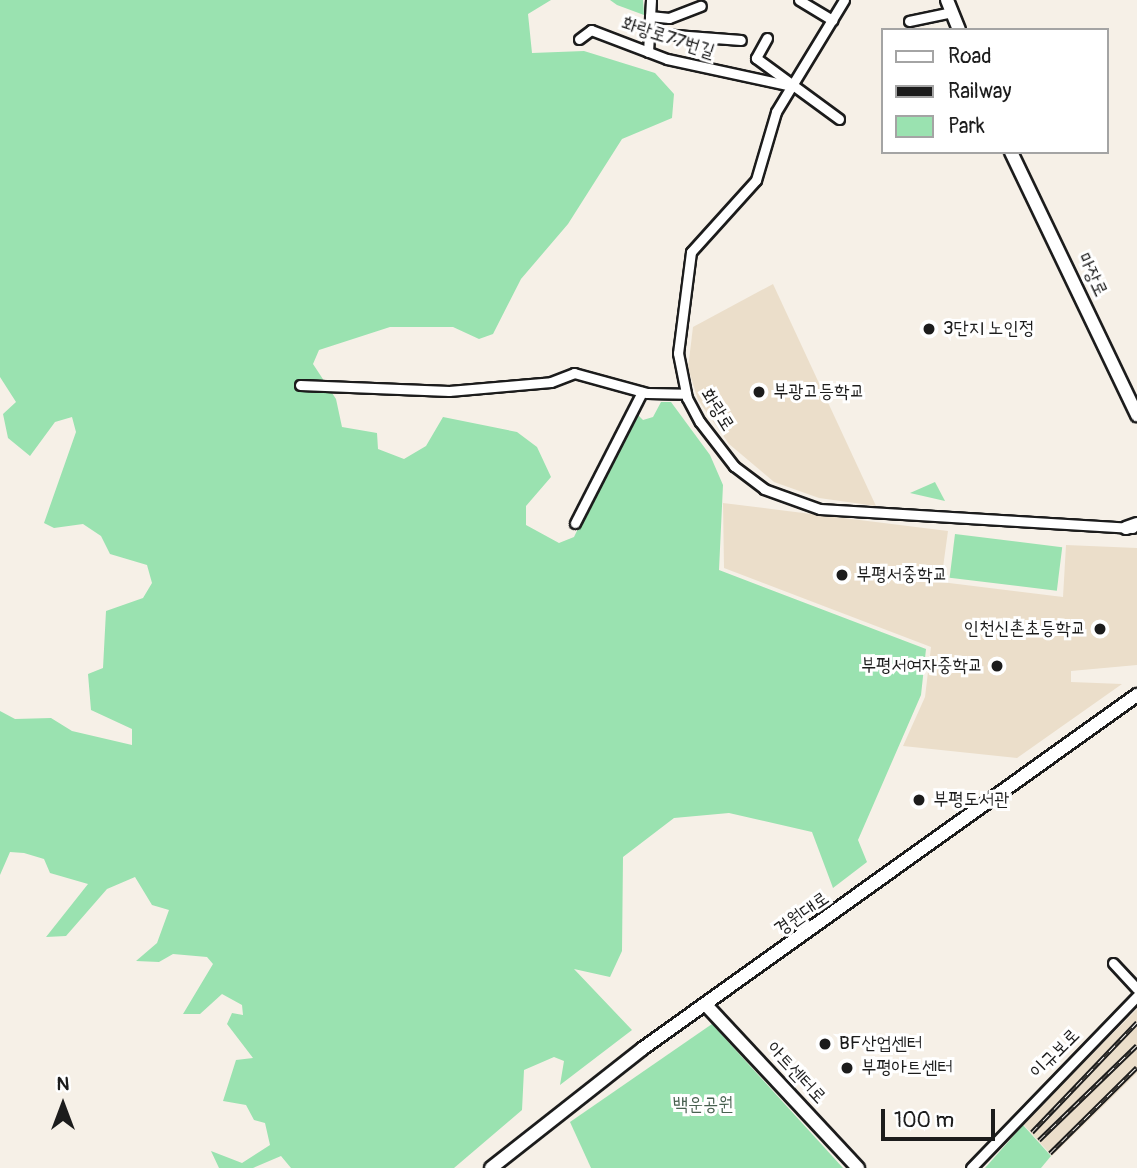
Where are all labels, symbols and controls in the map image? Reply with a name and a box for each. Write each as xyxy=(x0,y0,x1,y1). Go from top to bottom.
street label: 화랑로77번길 xyxy=(619,12,717,64)
legend xyxy=(881,28,1109,154)
text: Road xyxy=(948,43,992,70)
text: Railway xyxy=(948,78,1012,105)
text: Park xyxy=(948,113,985,140)
street label: 마장로 xyxy=(1072,249,1112,301)
place label: 3단지 노인정 xyxy=(943,318,1034,340)
marker: 3단지 노인정 xyxy=(921,321,937,337)
place label: 부광고등학교 xyxy=(773,381,865,403)
marker: 부광고등학교 xyxy=(751,384,767,400)
street label: 화랑로 xyxy=(695,385,739,435)
place label: 부평서중학교 xyxy=(856,564,948,586)
marker: 부평서중학교 xyxy=(834,567,850,583)
place label: 인천신촌초등학교 xyxy=(964,618,1086,640)
marker: 인천신촌초등학교 xyxy=(1092,621,1108,637)
place label: 부평서여자중학교 xyxy=(861,655,983,677)
marker: 부평서여자중학교 xyxy=(989,658,1005,674)
place label: 부평도서관 xyxy=(933,789,1009,811)
marker: 부평도서관 xyxy=(911,792,927,808)
street label: 경원대로 xyxy=(770,887,834,941)
street label: 이규보로 xyxy=(1025,1024,1085,1084)
place label: BF산업센터 xyxy=(839,1033,922,1055)
marker: BF산업센터 xyxy=(817,1036,833,1052)
street label: 아트센터로 xyxy=(762,1037,830,1109)
place label: 부평아트센터 xyxy=(861,1057,953,1079)
marker: 부평아트센터 xyxy=(839,1060,855,1076)
north arrow xyxy=(28,1070,98,1140)
text: N xyxy=(57,1072,69,1096)
park label: 백운공원 xyxy=(672,1094,734,1116)
scale bar xyxy=(885,1094,999,1138)
text: 100 m xyxy=(894,1107,954,1134)

